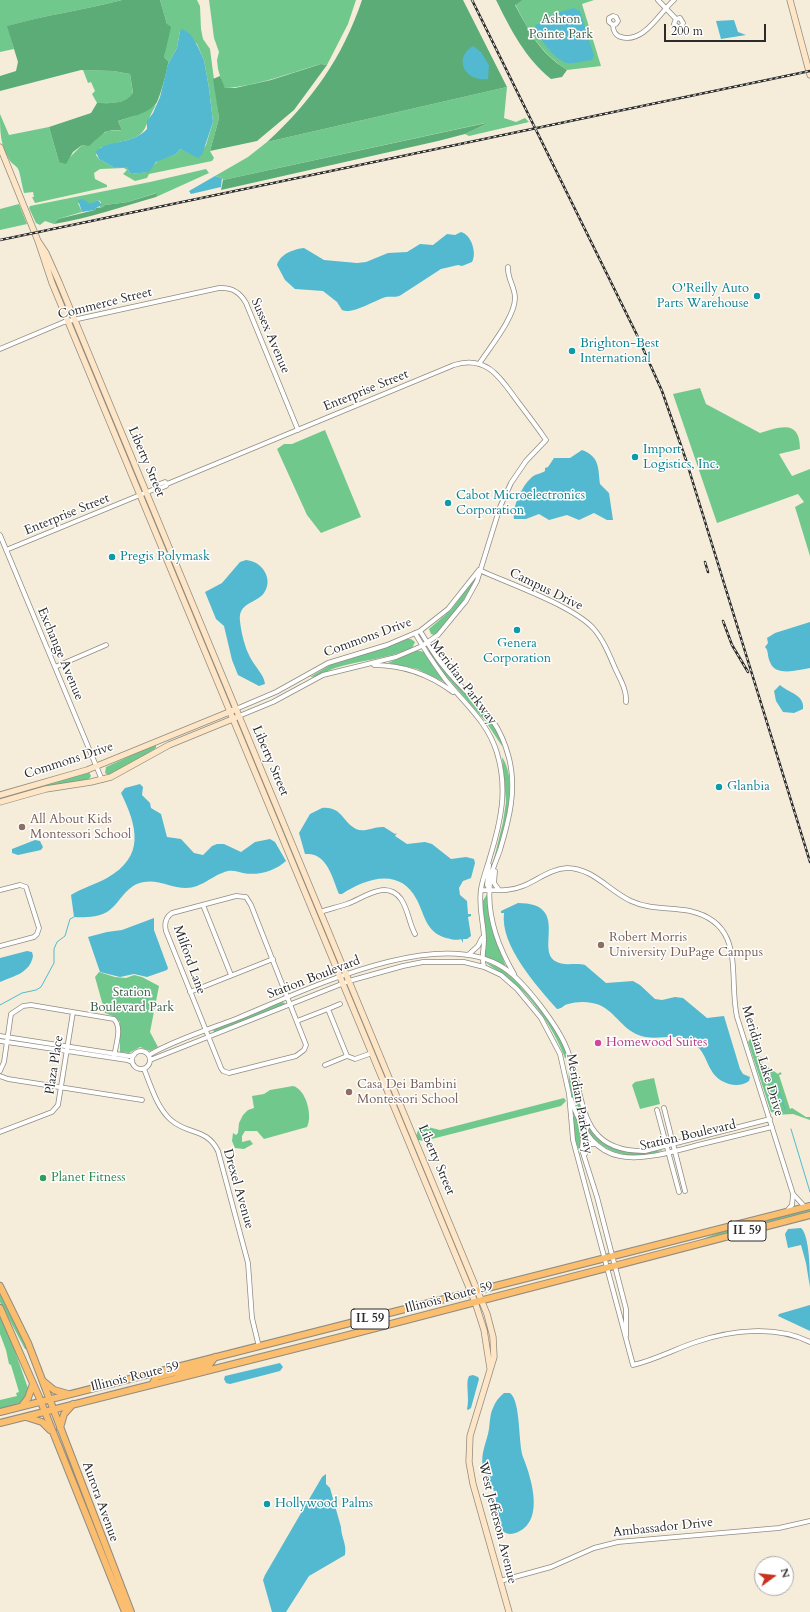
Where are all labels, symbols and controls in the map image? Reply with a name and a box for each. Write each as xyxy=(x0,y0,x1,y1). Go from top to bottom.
park label: Ashton Pointe Park xyxy=(529,12,593,43)
scale bar xyxy=(666,16,768,42)
text: 200 m xyxy=(671,23,703,39)
place label: O'Reilly Auto Parts Warehouse xyxy=(657,281,749,312)
street label: Commerce Street xyxy=(56,285,154,323)
marker: O'Reilly Auto Parts Warehouse xyxy=(752,291,762,301)
street label: Sussex Avenue xyxy=(247,296,293,376)
place label: Brighton-Best International xyxy=(580,336,659,367)
marker: Brighton-Best International xyxy=(567,346,577,356)
street label: Enterprise Street xyxy=(321,367,411,415)
street label: Liberty Street xyxy=(124,424,168,500)
place label: Import Logistics, Inc. xyxy=(643,442,719,473)
marker: Import Logistics, Inc. xyxy=(630,452,640,462)
place label: Cabot Microelectronics Corporation xyxy=(456,488,585,519)
street label: Enterprise Street xyxy=(22,491,112,539)
marker: Cabot Microelectronics Corporation xyxy=(443,498,453,508)
place label: Pregis Polymask xyxy=(120,549,210,565)
marker: Pregis Polymask xyxy=(107,552,117,562)
street label: Campus Drive xyxy=(507,565,585,615)
street label: Exchange Avenue xyxy=(33,605,87,703)
street label: Commons Drive xyxy=(322,615,414,661)
marker: Genera Corporation xyxy=(512,625,522,635)
place label: Genera Corporation xyxy=(483,636,551,667)
street label: Meridian Parkway xyxy=(426,638,500,728)
street label: Liberty Street xyxy=(248,723,292,799)
street label: Commons Drive xyxy=(23,739,115,783)
place label: Glanbia xyxy=(727,779,770,795)
marker: Glanbia xyxy=(714,782,724,792)
place label: All About Kids Montessori School xyxy=(30,812,131,843)
marker: All About Kids Montessori School xyxy=(17,822,27,832)
street label: Milford Lane xyxy=(169,923,209,997)
place label: Robert Morris University DuPage Campus xyxy=(609,930,763,961)
marker: Robert Morris University DuPage Campus xyxy=(596,940,606,950)
street label: Station Boulevard xyxy=(265,953,363,1003)
park label: Station Boulevard Park xyxy=(90,985,174,1016)
street label: Meridian Lake Drive xyxy=(738,1004,786,1118)
street label: Plaza Place xyxy=(43,1034,67,1096)
place label: Homewood Suites xyxy=(606,1035,707,1051)
marker: Homewood Suites xyxy=(593,1038,603,1048)
street label: Meridian Parkway xyxy=(563,1053,595,1155)
place label: Casa Dei Bambini Montessori School xyxy=(357,1077,458,1108)
marker: Casa Dei Bambini Montessori School xyxy=(344,1087,354,1097)
street label: Station Boulevard xyxy=(639,1117,737,1155)
street label: Liberty Street xyxy=(414,1122,458,1198)
street label: Drexel Avenue xyxy=(219,1147,257,1231)
place label: Planet Fitness xyxy=(51,1170,126,1186)
marker: Planet Fitness xyxy=(38,1173,48,1183)
road number: IL 59 xyxy=(728,1221,766,1241)
street label: Illinois Route 59 xyxy=(403,1279,495,1317)
road number: IL 59 xyxy=(351,1309,389,1329)
street label: Illinois Route 59 xyxy=(89,1358,181,1396)
street label: Aurora Avenue xyxy=(78,1460,122,1544)
street label: West Jefferson Avenue xyxy=(474,1460,520,1586)
place label: Hollywood Palms xyxy=(275,1496,373,1512)
marker: Hollywood Palms xyxy=(262,1499,272,1509)
street label: Ambassador Drive xyxy=(612,1515,714,1541)
north arrow xyxy=(754,1556,794,1596)
text: N xyxy=(777,1566,794,1580)

